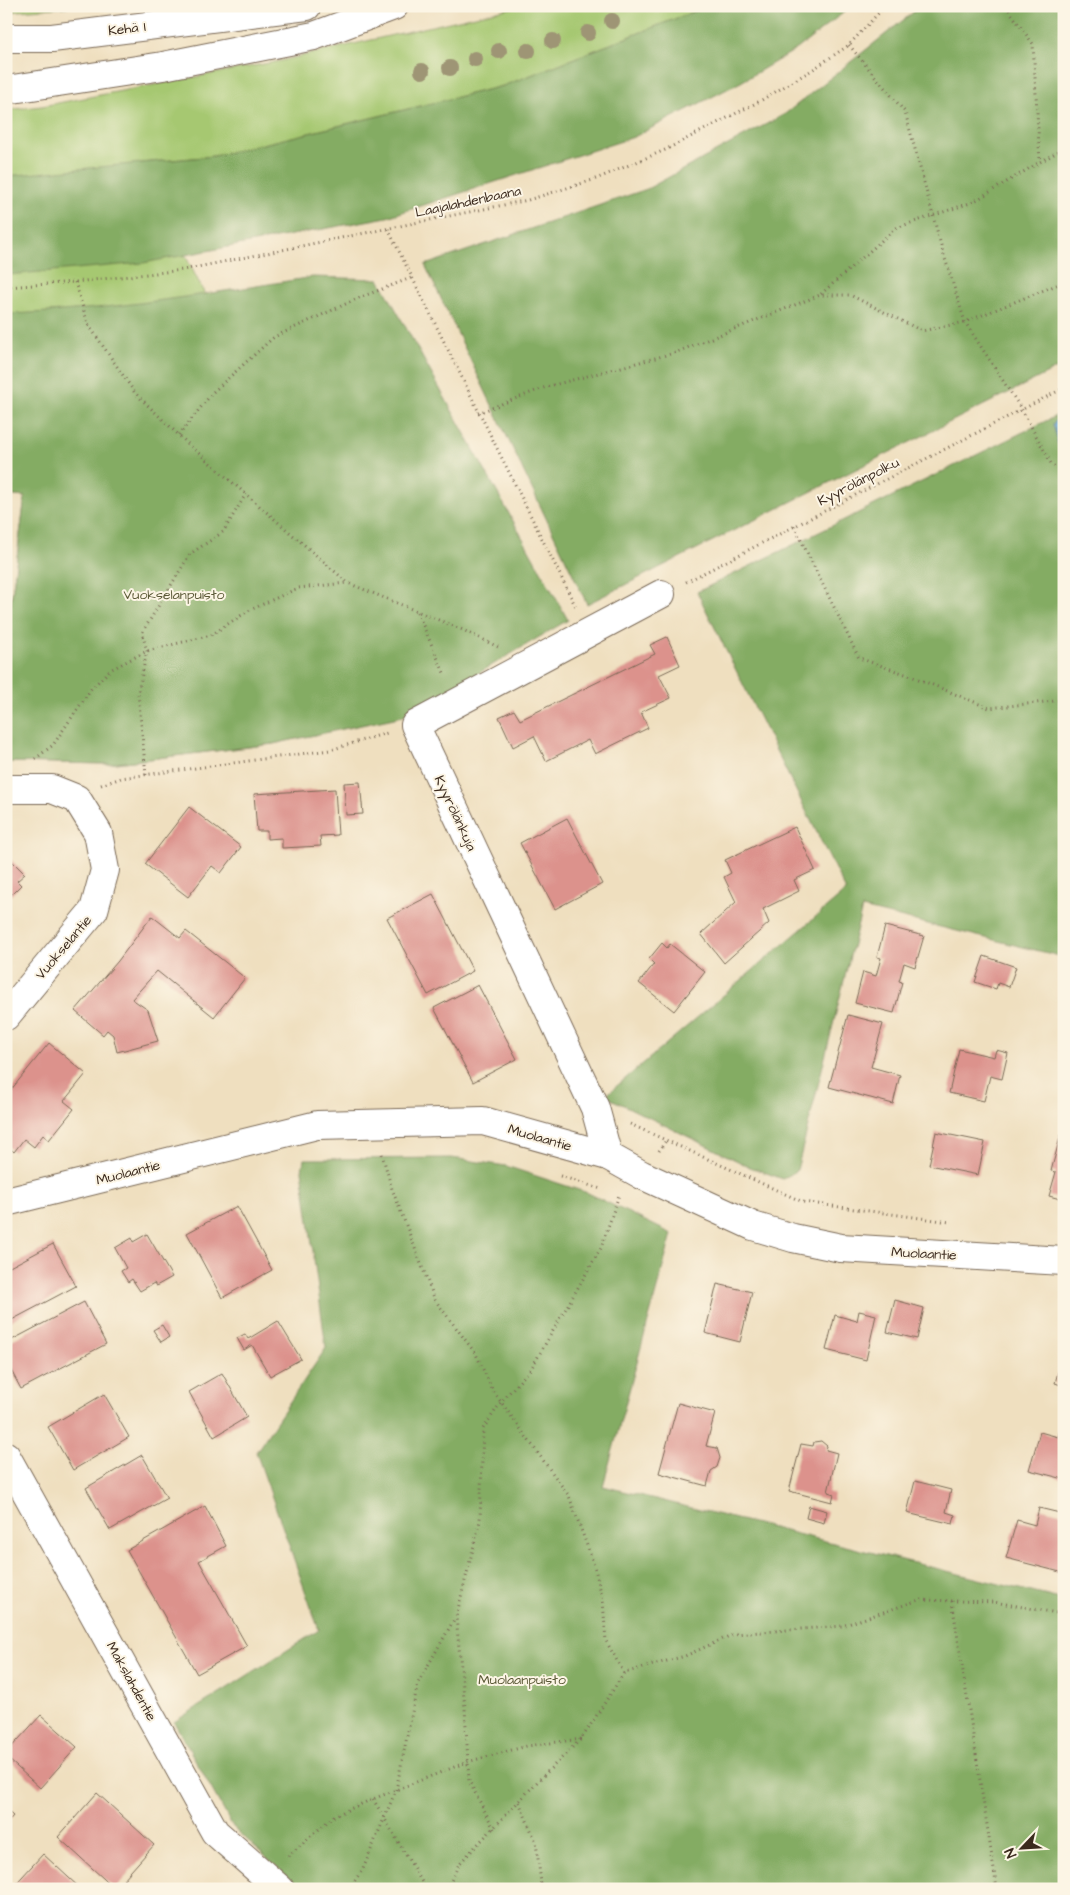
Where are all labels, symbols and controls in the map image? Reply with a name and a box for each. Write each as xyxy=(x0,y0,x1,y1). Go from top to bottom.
street label: Kehä I xyxy=(107,17,147,41)
street label: Laajalahdenbaana xyxy=(413,181,523,223)
street label: Kyyrölänpolku xyxy=(814,453,903,511)
park label: Vuokselanpuisto xyxy=(124,585,225,605)
street label: Kyyrölänkuja xyxy=(429,772,481,854)
street label: Vuokselantie xyxy=(31,911,97,984)
street label: Muolaantie xyxy=(506,1119,574,1157)
street label: Muolaantie xyxy=(94,1155,163,1191)
street label: Muolaantie xyxy=(891,1242,958,1266)
street label: Makslahdentie xyxy=(101,1638,161,1725)
park label: Muolaanpuisto xyxy=(478,1670,566,1690)
north arrow xyxy=(998,1822,1048,1872)
text: N xyxy=(1000,1845,1022,1861)

